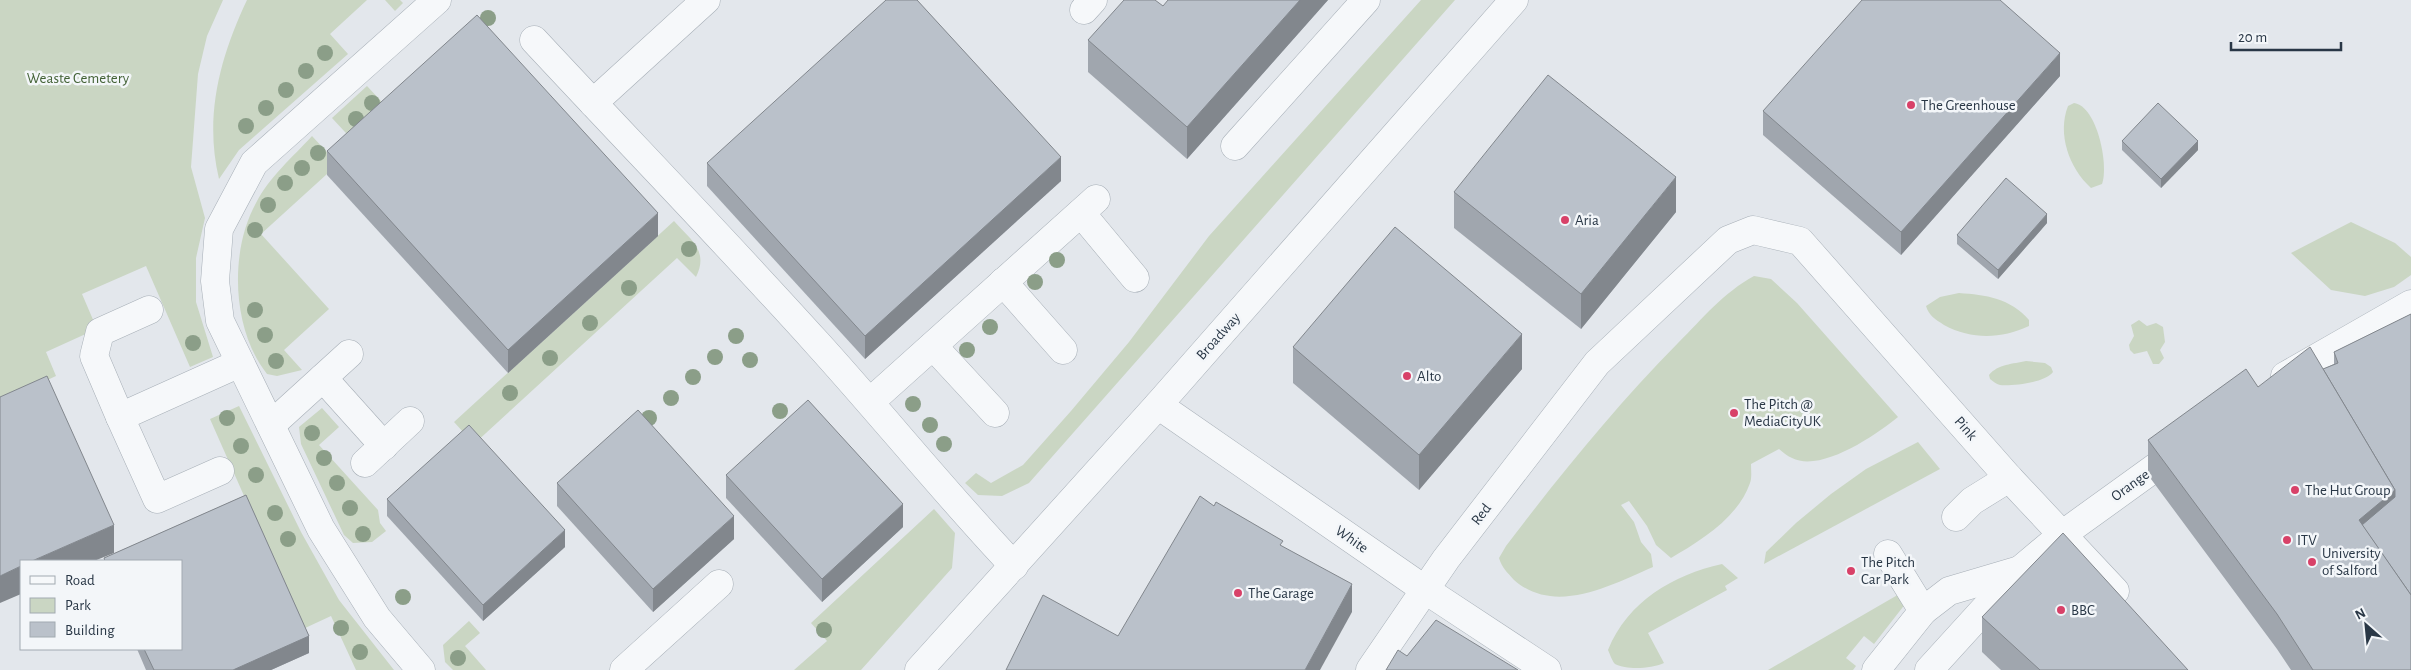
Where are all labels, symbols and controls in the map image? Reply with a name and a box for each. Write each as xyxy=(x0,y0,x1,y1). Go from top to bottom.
scale bar xyxy=(2231,20,2341,52)
text: 20 m xyxy=(2238,30,2267,45)
park label: Weaste Cemetery xyxy=(27,71,130,86)
place label: The Greenhouse xyxy=(1921,98,2016,113)
marker: The Greenhouse xyxy=(1905,99,1917,111)
place label: Aria xyxy=(1575,213,1599,228)
marker: Aria xyxy=(1559,214,1571,226)
street label: Broadway xyxy=(1193,309,1244,363)
place label: Alto xyxy=(1417,369,1441,384)
marker: Alto xyxy=(1401,370,1413,382)
place label: The Pitch @ MediaCityUK xyxy=(1744,397,1822,429)
marker: The Pitch @ MediaCityUK xyxy=(1728,407,1740,419)
street label: Pink xyxy=(1951,414,1980,443)
street label: Orange xyxy=(2109,467,2152,504)
place label: The Hut Group xyxy=(2305,483,2391,498)
marker: The Hut Group xyxy=(2289,484,2301,496)
street label: Red xyxy=(1469,501,1494,528)
street label: White xyxy=(1333,523,1371,556)
place label: ITV xyxy=(2297,533,2317,548)
marker: ITV xyxy=(2281,534,2293,546)
place label: University of Salford xyxy=(2322,546,2381,578)
place label: The Pitch Car Park xyxy=(1861,555,1915,587)
marker: University of Salford xyxy=(2306,556,2318,568)
legend xyxy=(20,560,182,650)
marker: The Pitch Car Park xyxy=(1845,565,1857,577)
text: Road xyxy=(65,573,95,588)
place label: The Garage xyxy=(1248,586,1314,601)
marker: The Garage xyxy=(1232,587,1244,599)
text: Park xyxy=(65,598,91,613)
north arrow xyxy=(2341,600,2391,650)
place label: BBC xyxy=(2071,603,2095,618)
marker: BBC xyxy=(2055,604,2067,616)
text: N xyxy=(2353,606,2368,623)
text: Building xyxy=(65,623,115,638)

